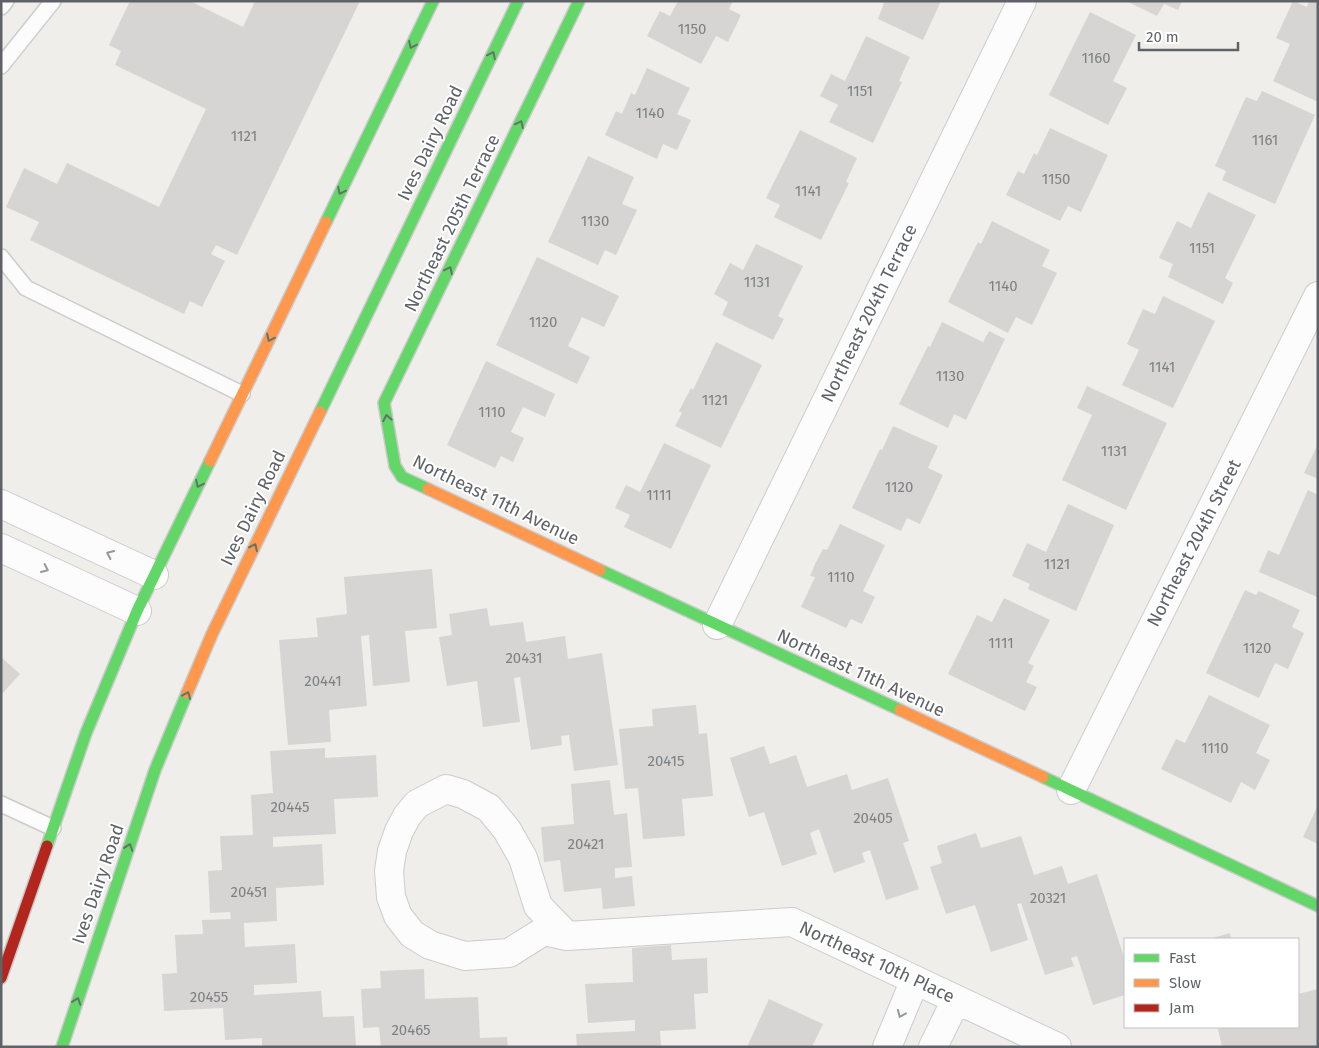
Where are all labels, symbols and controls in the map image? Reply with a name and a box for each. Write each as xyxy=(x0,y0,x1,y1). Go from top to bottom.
house number: 1150 xyxy=(678,20,706,38)
scale bar xyxy=(1139,20,1238,52)
text: 20 m xyxy=(1146,28,1179,46)
one-way arrow xyxy=(407,40,418,49)
house number: 1160 xyxy=(1081,49,1111,67)
one-way arrow xyxy=(486,51,496,60)
street label: Ives Dairy Road xyxy=(393,82,467,204)
house number: 1151 xyxy=(847,82,873,100)
house number: 1140 xyxy=(635,104,665,122)
one-way arrow xyxy=(513,120,524,129)
house number: 1121 xyxy=(231,127,257,145)
street label: Northeast 205th Terrace xyxy=(399,131,505,315)
house number: 1161 xyxy=(1252,131,1278,149)
house number: 1150 xyxy=(1042,170,1070,188)
house number: 1141 xyxy=(795,182,821,200)
one-way arrow xyxy=(336,186,347,195)
house number: 1130 xyxy=(581,212,609,230)
street label: Northeast 204th Terrace xyxy=(816,220,922,406)
house number: 1151 xyxy=(1189,239,1215,257)
one-way arrow xyxy=(443,267,453,276)
house number: 1131 xyxy=(744,273,770,291)
house number: 1140 xyxy=(988,277,1018,295)
house number: 1120 xyxy=(529,313,557,331)
one-way arrow xyxy=(266,332,276,341)
house number: 1141 xyxy=(1149,358,1175,376)
house number: 1130 xyxy=(936,367,964,385)
house number: 1121 xyxy=(702,391,728,409)
house number: 1110 xyxy=(478,403,506,421)
one-way arrow xyxy=(382,413,392,422)
house number: 1131 xyxy=(1101,442,1127,460)
street label: Ives Dairy Road xyxy=(216,447,290,569)
street label: Northeast 11th Avenue xyxy=(409,450,583,550)
street label: Northeast 204th Street xyxy=(1142,455,1246,630)
house number: 1120 xyxy=(885,478,913,496)
one-way arrow xyxy=(195,479,205,488)
house number: 1111 xyxy=(646,486,672,504)
one-way arrow xyxy=(248,543,258,552)
one-way arrow xyxy=(106,550,115,561)
house number: 1121 xyxy=(1044,555,1070,573)
one-way arrow xyxy=(40,562,49,572)
house number: 1110 xyxy=(827,568,855,586)
street label: Northeast 11th Avenue xyxy=(774,624,948,722)
house number: 1111 xyxy=(988,634,1014,652)
house number: 1120 xyxy=(1243,639,1271,657)
house number: 20431 xyxy=(505,649,543,667)
house number: 20441 xyxy=(304,672,342,690)
one-way arrow xyxy=(180,691,191,700)
house number: 1110 xyxy=(1201,739,1229,757)
house number: 20415 xyxy=(648,752,684,770)
house number: 20445 xyxy=(270,798,310,816)
house number: 20405 xyxy=(853,809,893,827)
street label: Ives Dairy Road xyxy=(67,821,129,947)
house number: 20421 xyxy=(567,835,605,853)
one-way arrow xyxy=(124,843,134,851)
house number: 20451 xyxy=(231,883,267,901)
house number: 20321 xyxy=(1030,889,1066,907)
street label: Northeast 10th Place xyxy=(796,916,958,1008)
legend xyxy=(1124,938,1299,1028)
text: Fast xyxy=(1169,949,1196,967)
text: Slow xyxy=(1169,974,1201,992)
house number: 20455 xyxy=(190,988,228,1006)
one-way arrow xyxy=(71,997,81,1005)
text: Jam xyxy=(1169,999,1195,1017)
one-way arrow xyxy=(897,1009,907,1018)
house number: 20465 xyxy=(391,1021,431,1039)

